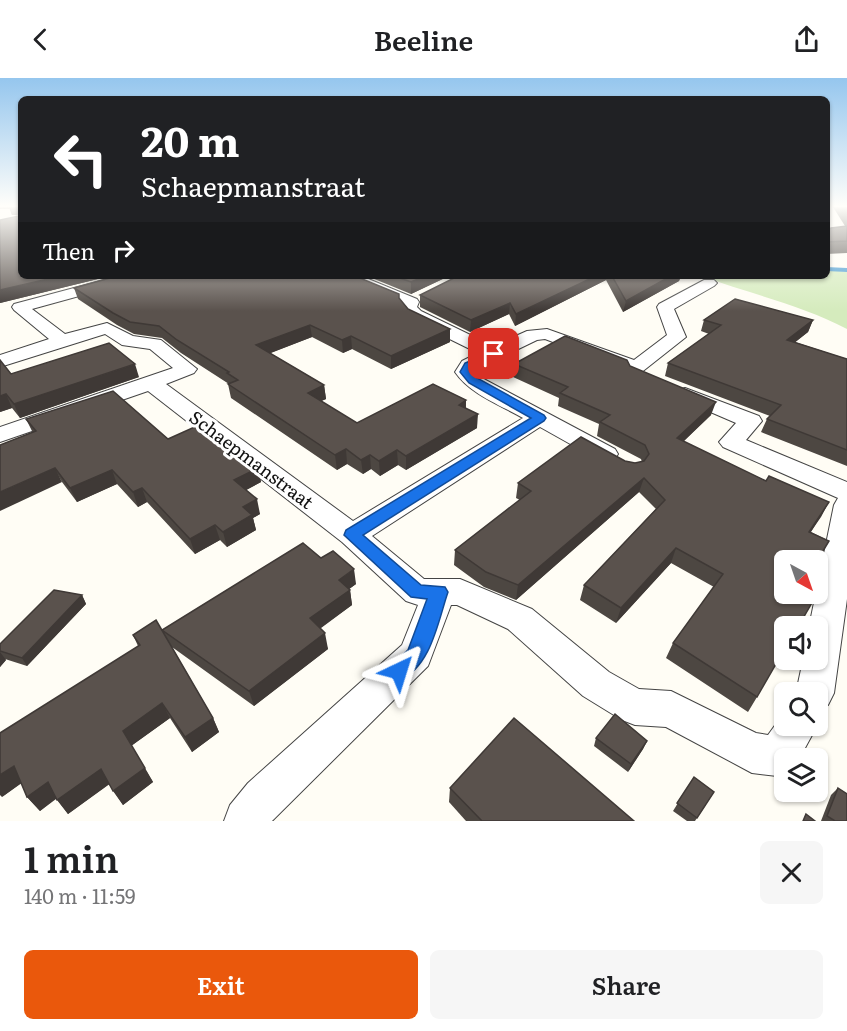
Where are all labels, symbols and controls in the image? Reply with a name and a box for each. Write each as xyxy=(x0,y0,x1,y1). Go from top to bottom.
text: Beeline xyxy=(374,19,473,59)
icon: back xyxy=(24,23,57,56)
icon: share xyxy=(790,23,823,56)
text: 20 m xyxy=(141,108,240,170)
icon: left xyxy=(42,120,120,198)
text: Schaepmanstraat xyxy=(141,165,365,205)
text: Then xyxy=(42,234,95,267)
icon: right xyxy=(107,234,140,267)
pin xyxy=(468,328,519,379)
icon: arrive xyxy=(477,337,510,370)
street label: Schaepmanstraat xyxy=(184,403,320,515)
north arrow xyxy=(774,550,828,604)
map controls xyxy=(774,550,828,802)
button: sound xyxy=(774,616,828,670)
position arrow xyxy=(367,639,431,703)
button: search xyxy=(774,682,828,736)
button: layers xyxy=(774,748,828,802)
text: 1 min xyxy=(24,831,119,884)
button: close xyxy=(760,841,823,904)
text: 140 m · 11:59 xyxy=(24,880,136,910)
button: Exit xyxy=(24,950,418,1019)
button: Share xyxy=(430,950,823,1019)

